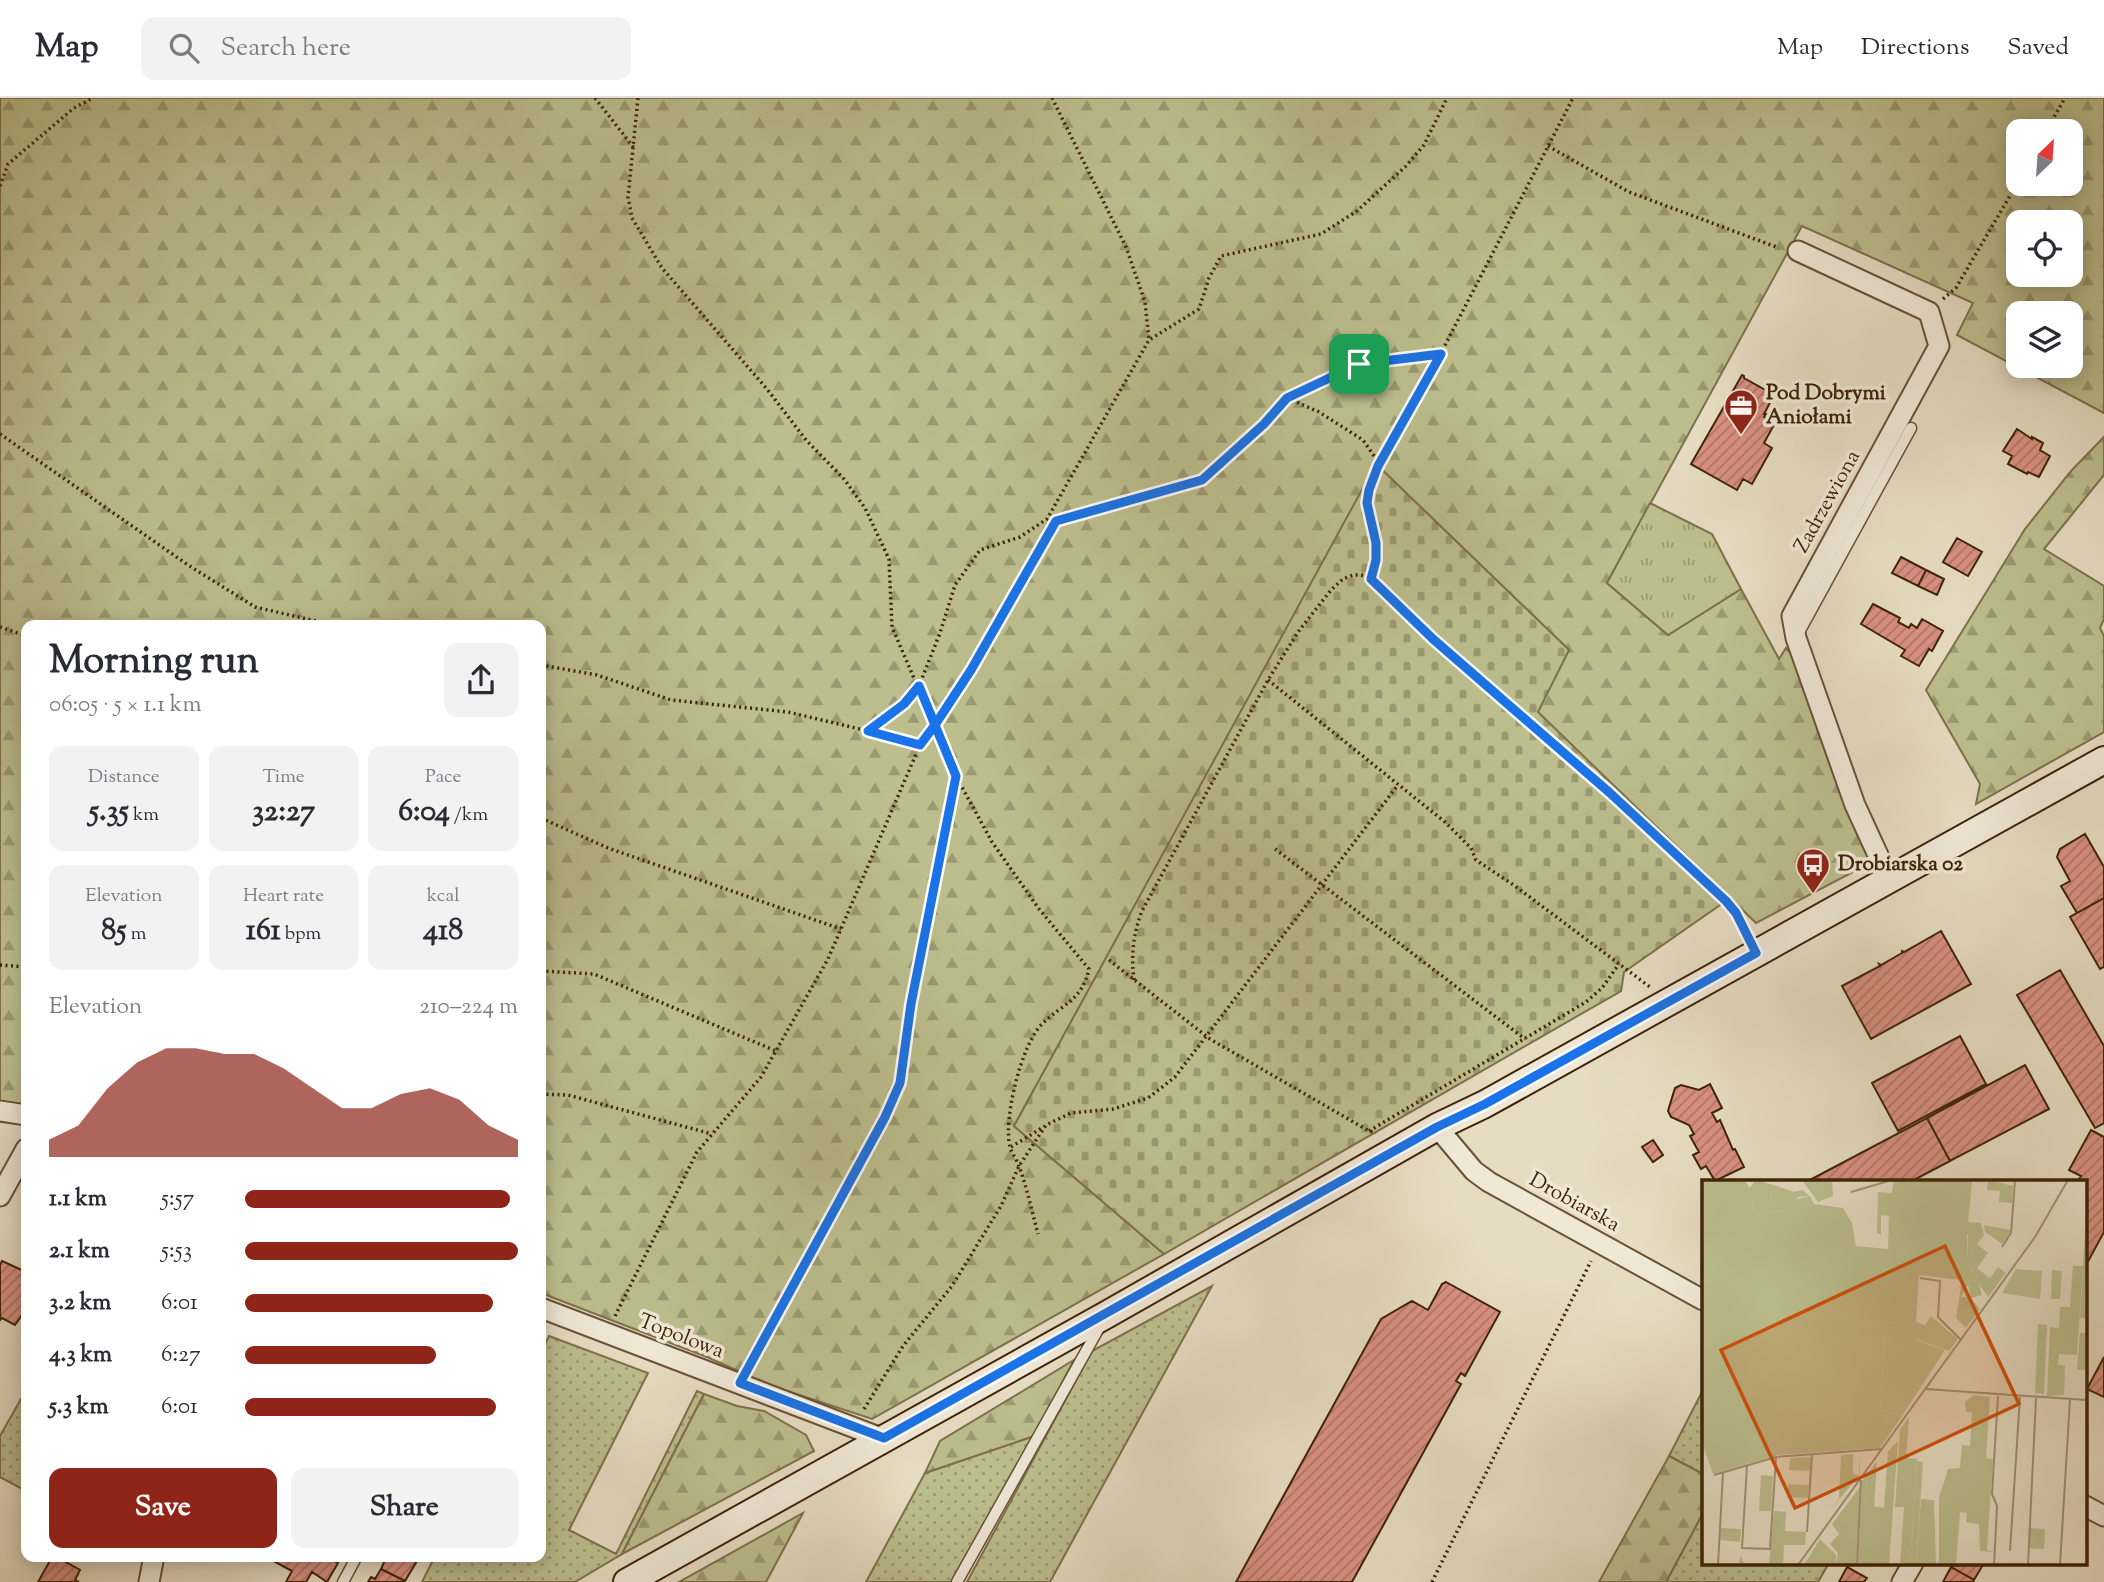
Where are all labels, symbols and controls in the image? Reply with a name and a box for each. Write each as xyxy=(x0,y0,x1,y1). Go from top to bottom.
search box xyxy=(141,17,631,80)
text: Map xyxy=(35,24,99,72)
icon: search xyxy=(165,29,203,67)
text: Search here xyxy=(221,30,351,67)
text: Map xyxy=(1777,31,1823,65)
text: Directions xyxy=(1861,31,1969,65)
text: Saved xyxy=(2007,31,2069,65)
north arrow xyxy=(2006,119,2082,196)
map controls xyxy=(2006,119,2083,378)
button: locate xyxy=(2006,210,2083,287)
button: layers xyxy=(2006,301,2083,378)
pin xyxy=(1329,334,1389,394)
icon: arrive xyxy=(1340,345,1378,383)
place label: Pod Dobrymi Aniołami xyxy=(1766,379,1886,433)
office icon: Pod Dobrymi Aniołami xyxy=(1722,387,1760,436)
street label: Zadrzewiona xyxy=(1787,445,1869,559)
text: Morning run xyxy=(49,636,259,690)
button: share xyxy=(444,643,518,717)
text: 06:05 · 5 × 1.1 km xyxy=(49,689,201,722)
text: Distance xyxy=(88,764,160,791)
text: Time xyxy=(262,764,305,791)
text: Pace xyxy=(425,764,461,791)
text: 5.35 xyxy=(89,791,129,834)
text: 32:27 xyxy=(252,791,315,834)
text: 6:04 xyxy=(398,791,450,834)
text: km xyxy=(129,802,159,829)
text: /km xyxy=(450,802,488,829)
bus stop icon: Drobiarska 02 xyxy=(1794,846,1832,895)
place label: Drobiarska 02 xyxy=(1838,850,1963,880)
text: Elevation xyxy=(85,883,162,910)
text: Heart rate xyxy=(243,883,324,910)
text: kcal xyxy=(427,883,459,910)
text: 85 xyxy=(101,910,127,953)
text: 161 xyxy=(246,910,281,953)
text: 418 xyxy=(423,910,463,953)
text: m xyxy=(127,921,146,948)
text: bpm xyxy=(281,921,321,948)
text: Elevation xyxy=(49,991,142,1024)
text: 210–224 m xyxy=(419,991,518,1024)
street label: Drobiarska xyxy=(1523,1166,1625,1240)
inset map xyxy=(1702,1180,2086,1564)
text: 1.1 km xyxy=(49,1183,107,1216)
text: 5:57 xyxy=(161,1183,194,1216)
text: 2.1 km xyxy=(49,1235,110,1268)
text: 5:53 xyxy=(161,1235,192,1268)
text: 3.2 km xyxy=(49,1287,111,1320)
text: 6:01 xyxy=(161,1287,198,1320)
street label: Topolowa xyxy=(634,1307,728,1367)
text: 4.3 km xyxy=(49,1339,112,1372)
text: 6:27 xyxy=(161,1339,200,1372)
text: 5.3 km xyxy=(49,1391,108,1424)
text: 6:01 xyxy=(161,1391,198,1424)
button: Save xyxy=(49,1468,277,1548)
button: Share xyxy=(291,1468,518,1548)

